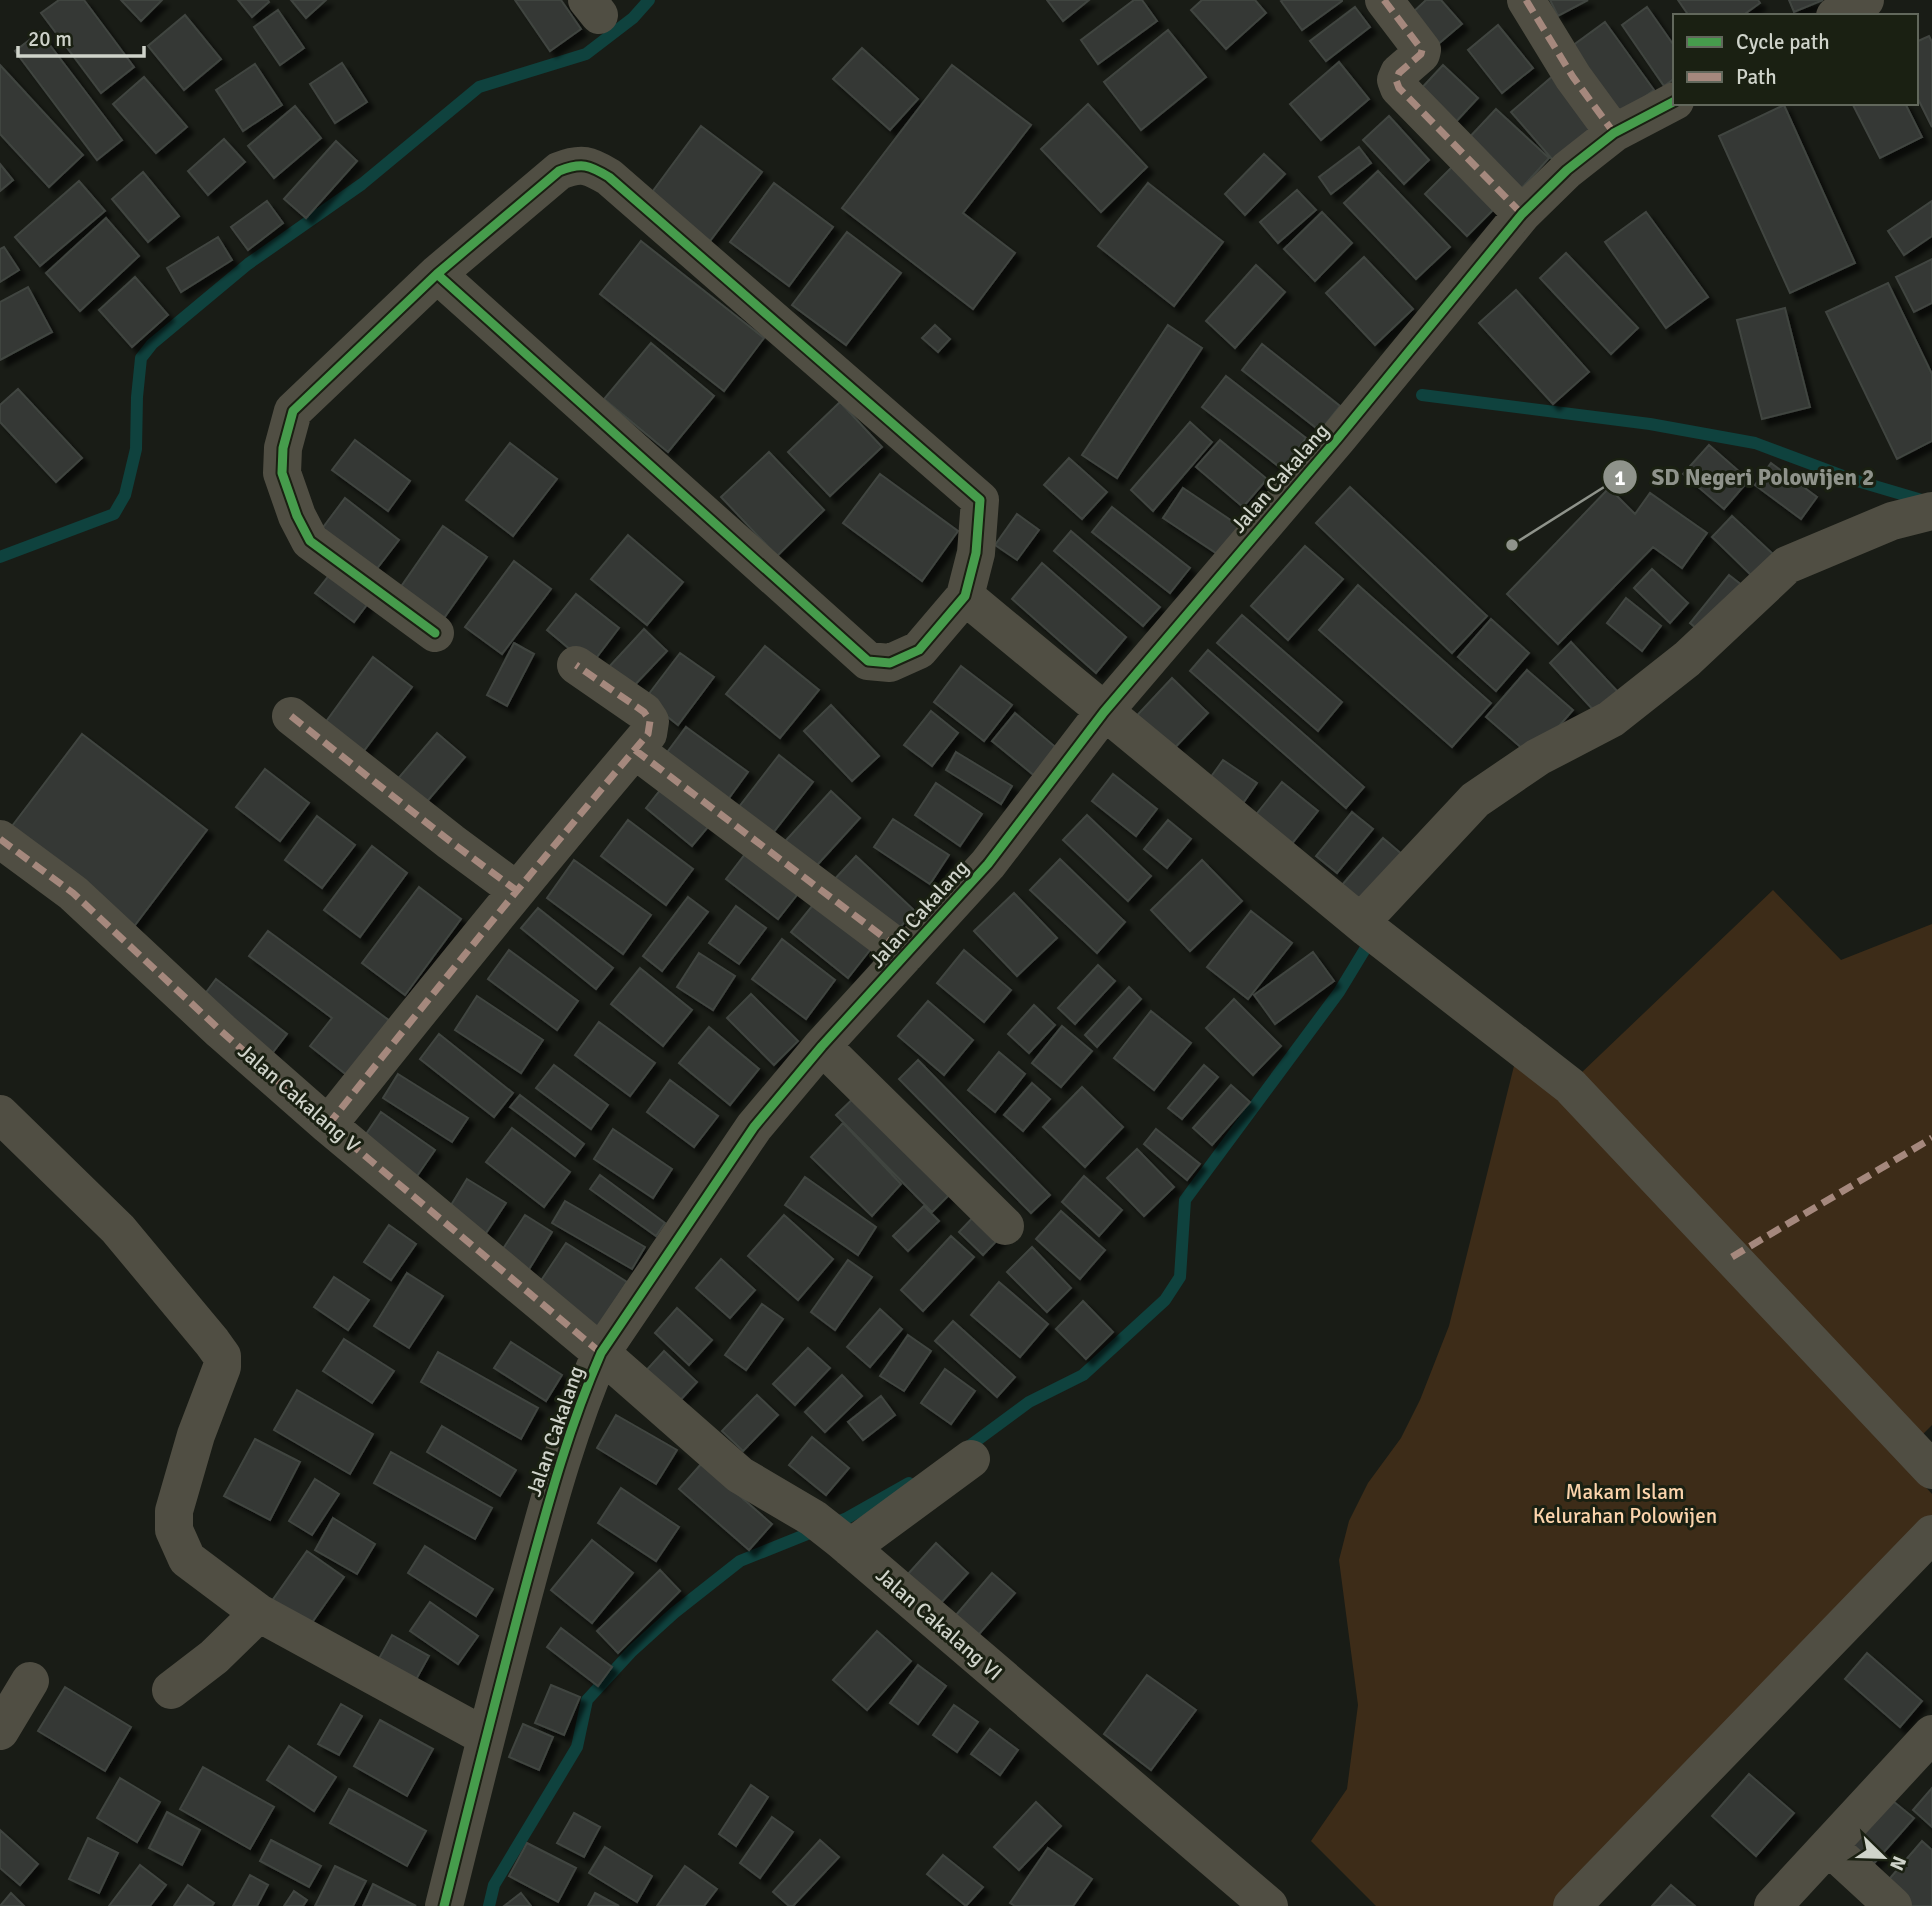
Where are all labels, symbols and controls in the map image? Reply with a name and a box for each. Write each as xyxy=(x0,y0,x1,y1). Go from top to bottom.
scale bar xyxy=(18,14,144,58)
legend xyxy=(1673,14,1918,105)
text: 20 m xyxy=(28,26,72,52)
text: Cycle path xyxy=(1736,29,1830,55)
text: Path xyxy=(1736,64,1777,90)
street label: Jalan Cakalang xyxy=(1226,418,1334,538)
callout: SD Negeri Polowijen 2 xyxy=(1602,455,1888,499)
text: SD Negeri Polowijen 2 xyxy=(1652,463,1874,492)
text: 1 xyxy=(1614,465,1626,491)
street label: Jalan Cakalang xyxy=(864,855,974,973)
street label: Jalan Cakalang V xyxy=(233,1038,365,1158)
street label: Jalan Cakalang xyxy=(521,1362,589,1500)
park label: Makam Islam Kelurahan Polowijen xyxy=(1533,1479,1717,1529)
street label: Jalan Cakalang VI xyxy=(870,1562,1008,1686)
north arrow xyxy=(1848,1822,1918,1892)
text: N xyxy=(1884,1852,1911,1874)

